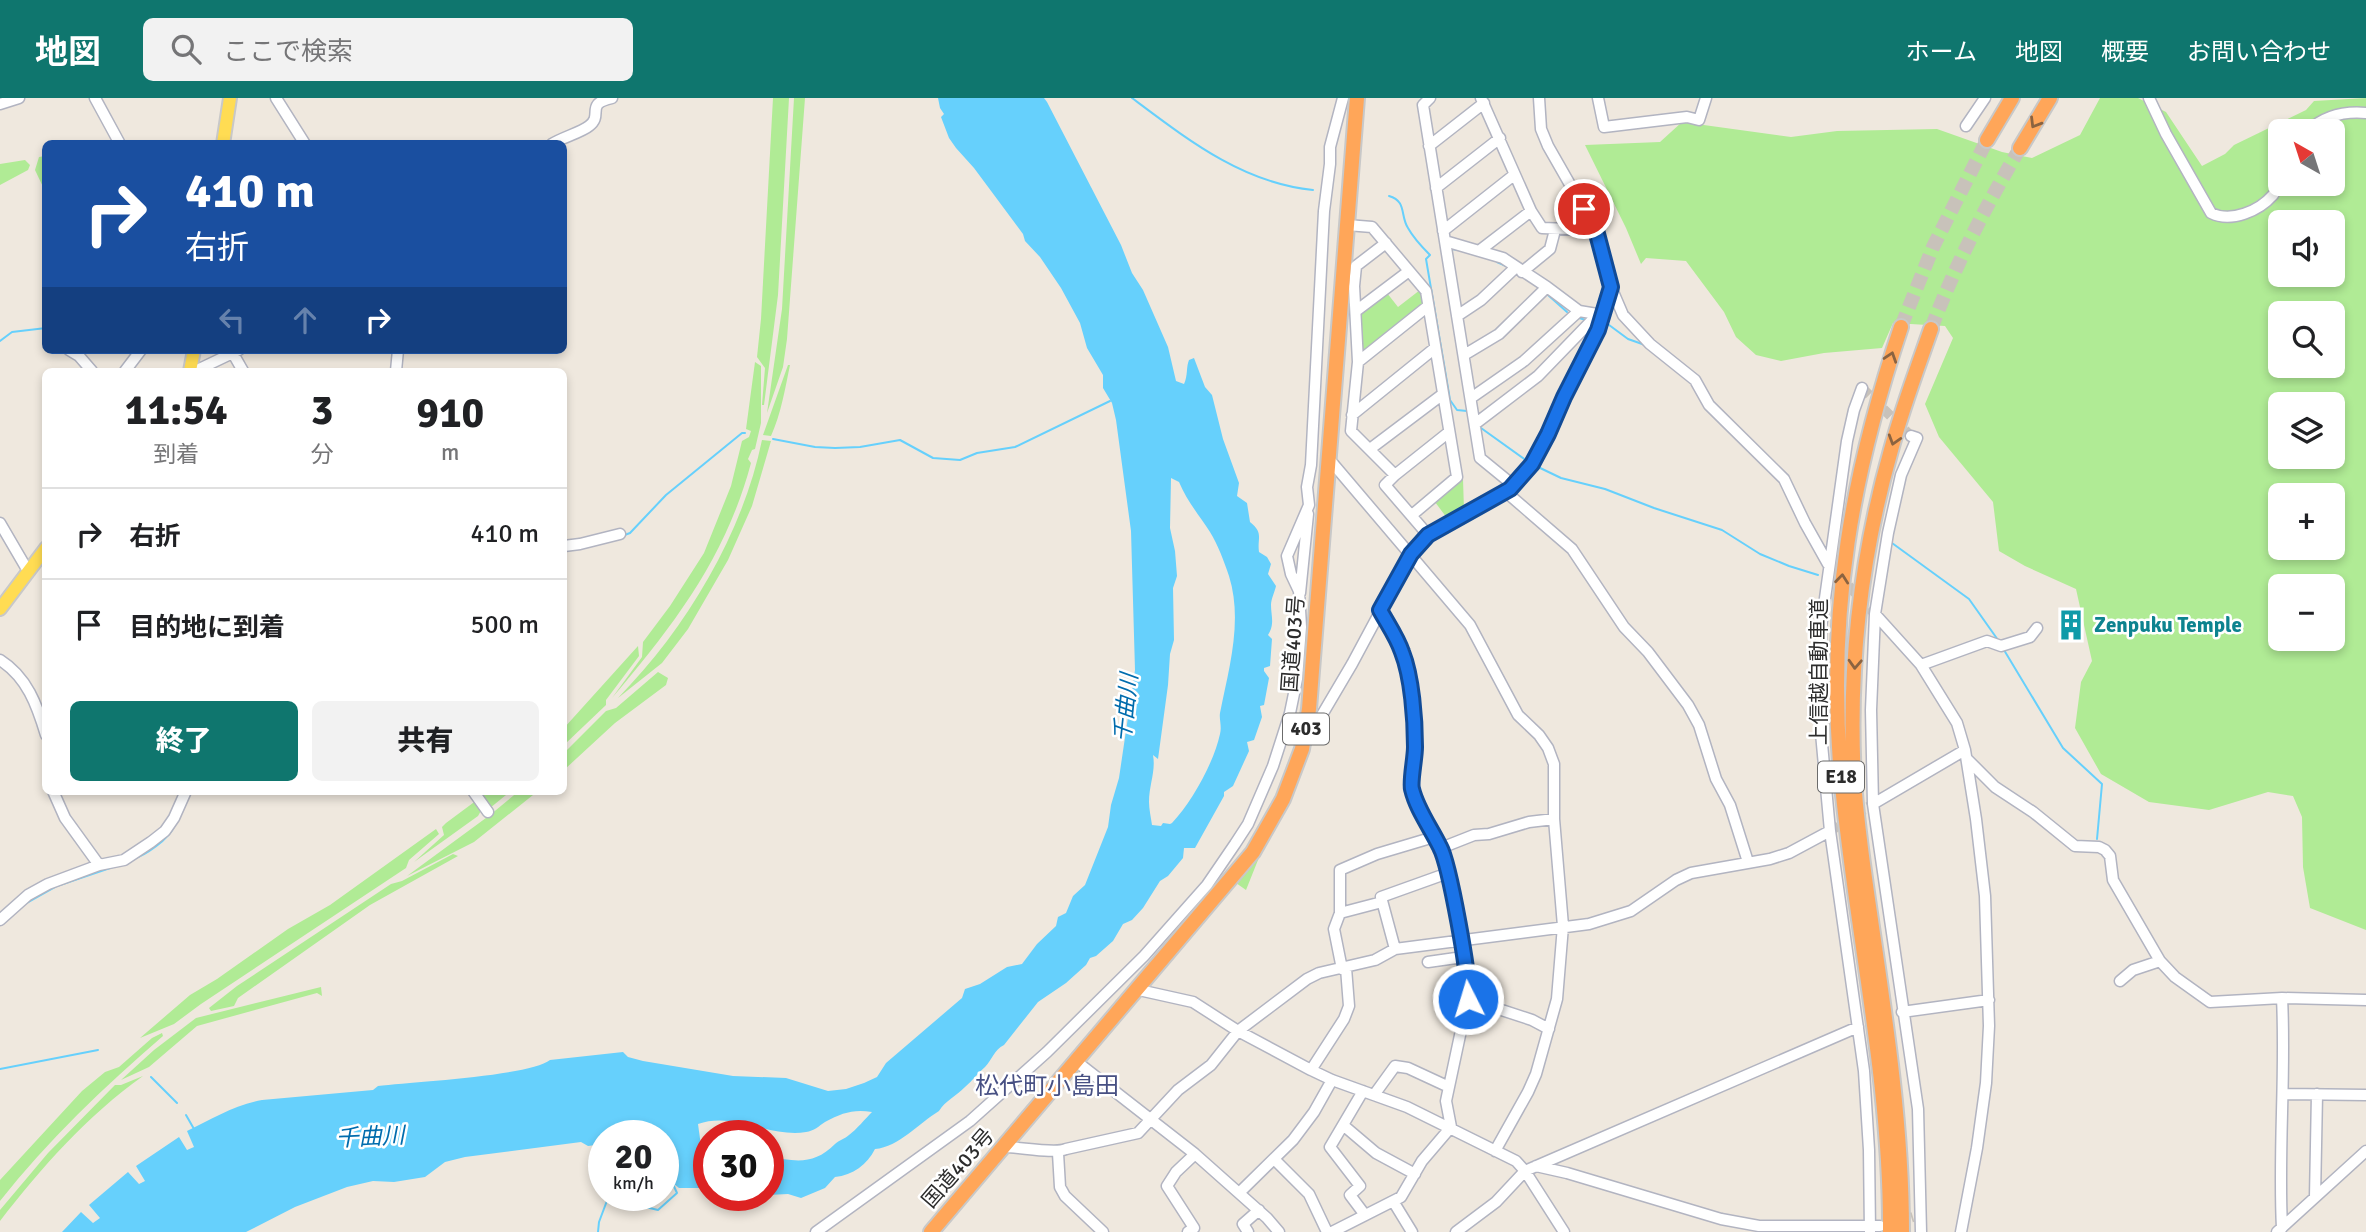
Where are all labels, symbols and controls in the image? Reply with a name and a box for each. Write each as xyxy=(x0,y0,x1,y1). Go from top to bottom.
search box xyxy=(143,18,633,81)
icon: search xyxy=(167,30,205,68)
text: 地図 xyxy=(35,32,101,73)
text: ここで検索 xyxy=(223,36,353,68)
text: ホーム xyxy=(1906,37,1977,67)
text: 地図 xyxy=(2015,37,2063,67)
text: 概要 xyxy=(2101,37,2149,67)
text: お問い合わせ xyxy=(2187,37,2331,67)
one-way arrow xyxy=(2030,116,2043,129)
north arrow xyxy=(2268,119,2345,196)
map controls xyxy=(2268,119,2345,651)
text: 410 m xyxy=(185,161,315,221)
icon: right xyxy=(70,168,161,259)
pin xyxy=(1554,179,1614,239)
icon: arrive xyxy=(1565,190,1603,228)
button: sound xyxy=(2268,210,2345,287)
text: 右折 xyxy=(185,228,249,267)
icon: left xyxy=(213,301,251,339)
icon: ahead xyxy=(286,301,324,339)
icon: right xyxy=(359,301,397,339)
button: search xyxy=(2268,301,2345,378)
one-way arrow xyxy=(1883,352,1897,364)
text: 11:54 xyxy=(125,385,228,436)
text: 3 xyxy=(311,385,333,436)
text: 910 xyxy=(416,388,484,439)
button: layers xyxy=(2268,392,2345,469)
one-way arrow xyxy=(1887,434,1902,446)
text: m xyxy=(441,438,459,467)
text: 到着 xyxy=(153,440,199,469)
text: 分 xyxy=(311,440,334,469)
button: + xyxy=(2268,483,2345,560)
icon: right xyxy=(70,515,108,553)
text: 410 m xyxy=(470,518,539,550)
text: 右折 xyxy=(129,521,181,553)
one-way arrow xyxy=(1834,573,1849,584)
button: − xyxy=(2268,574,2345,651)
street label: 国道403号 xyxy=(1277,595,1309,693)
street label: 上信越自動車道 xyxy=(1806,599,1832,746)
icon: arrive xyxy=(70,606,108,644)
building icon: Zenpuku Temple xyxy=(2054,608,2088,642)
text: 500 m xyxy=(470,609,539,641)
text: 目的地に到着 xyxy=(129,612,285,644)
place label: Zenpuku Temple xyxy=(2094,612,2242,638)
one-way arrow xyxy=(1847,659,1862,670)
water label: 千曲川 xyxy=(1108,669,1144,744)
button: 終了 xyxy=(70,701,298,781)
button: 共有 xyxy=(312,701,539,781)
road number: 403 xyxy=(1283,714,1329,744)
road number: E18 xyxy=(1818,762,1864,792)
position arrow xyxy=(1431,962,1505,1036)
district label: 松代町小島田 xyxy=(975,1071,1119,1101)
speed limit sign: 30 xyxy=(693,1120,784,1211)
water label: 千曲川 xyxy=(335,1121,408,1153)
street label: 国道403号 xyxy=(916,1123,1000,1213)
text: 20 xyxy=(615,1135,652,1178)
text: km/h xyxy=(613,1172,654,1194)

